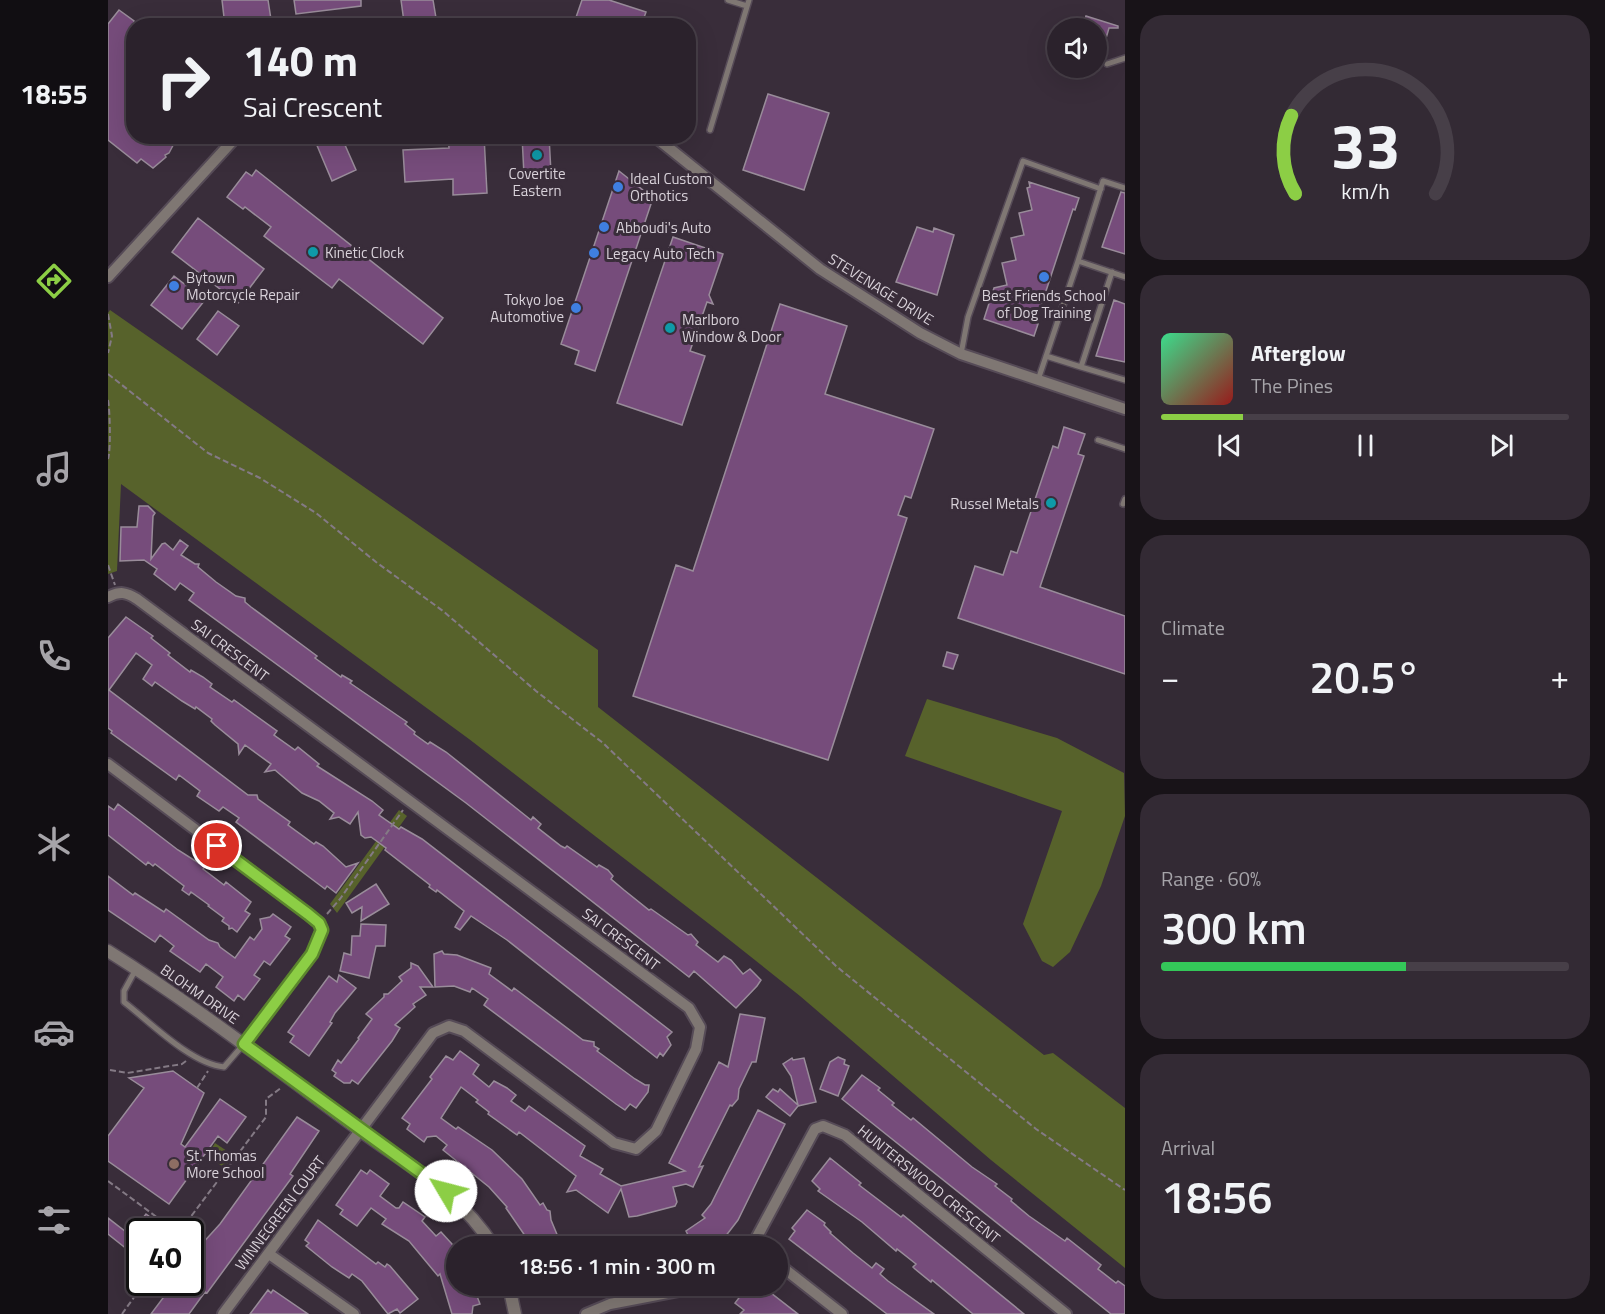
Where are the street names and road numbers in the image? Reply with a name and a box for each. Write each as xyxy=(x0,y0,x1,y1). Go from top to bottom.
street label: STEVENAGE DRIVE xyxy=(824,247,938,331)
street label: SAI CRESCENT xyxy=(186,613,274,687)
street label: SAI CRESCENT xyxy=(577,902,665,976)
street label: BLOHM DRIVE xyxy=(156,958,244,1030)
street label: HUNTERSWOOD CRESCENT xyxy=(853,1119,1005,1249)
street label: WINNEGREEN COURT xyxy=(229,1151,331,1275)

